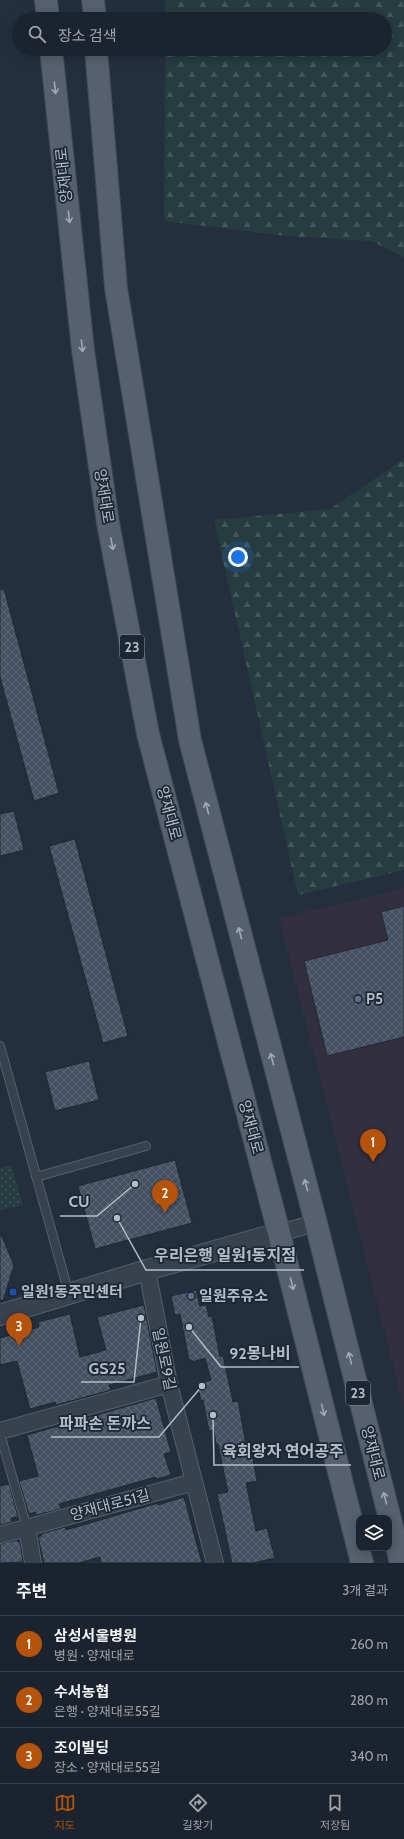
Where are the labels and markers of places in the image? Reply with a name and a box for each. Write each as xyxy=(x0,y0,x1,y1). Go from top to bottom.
place label: P5 xyxy=(366,990,383,1008)
marker: P5 xyxy=(353,994,363,1004)
pin: 1 xyxy=(360,1129,386,1162)
pin: 2 xyxy=(152,1180,178,1213)
callout: CU xyxy=(60,1188,97,1216)
callout: 우리은행 일원1동지점 xyxy=(146,1242,304,1270)
place label: 일원1동주민센터 xyxy=(21,1283,123,1301)
marker: 일원1동주민센터 xyxy=(8,1287,18,1297)
place label: 일원주유소 xyxy=(199,1287,268,1305)
marker: 일원주유소 xyxy=(186,1291,196,1301)
pin: 3 xyxy=(6,1313,32,1346)
callout: 92몽나비 xyxy=(221,1339,299,1367)
callout: GS25 xyxy=(81,1354,134,1382)
callout: 파파손 돈까스 xyxy=(51,1409,159,1437)
callout: 육회왕자 연어공주 xyxy=(214,1437,351,1465)

